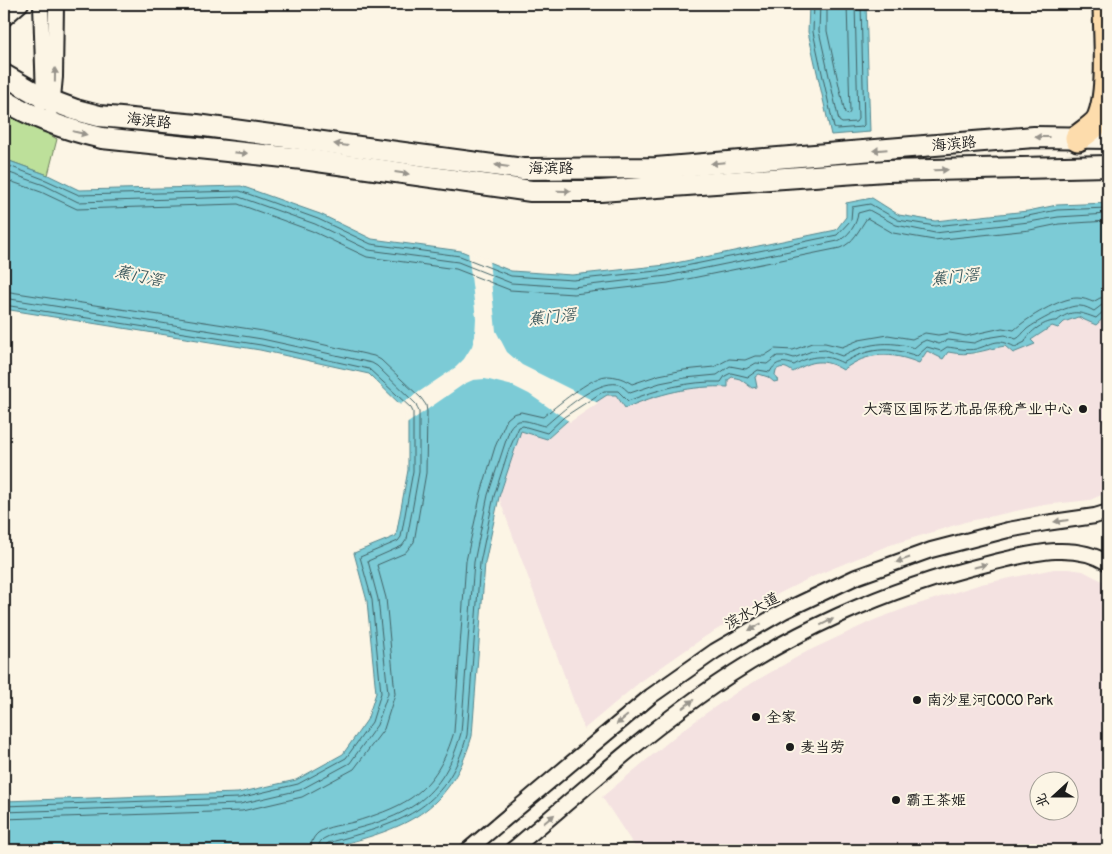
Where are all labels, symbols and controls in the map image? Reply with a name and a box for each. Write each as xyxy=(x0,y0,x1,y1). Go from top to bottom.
one-way arrow xyxy=(51,67,59,83)
street label: 海滨路 xyxy=(126,109,172,133)
one-way arrow xyxy=(72,129,88,137)
street label: 海滨路 xyxy=(931,133,977,155)
one-way arrow xyxy=(1034,133,1050,141)
one-way arrow xyxy=(333,140,349,148)
one-way arrow xyxy=(872,146,888,154)
one-way arrow xyxy=(233,149,249,157)
street label: 海滨路 xyxy=(528,159,574,178)
one-way arrow xyxy=(710,159,726,167)
one-way arrow xyxy=(494,162,510,170)
one-way arrow xyxy=(933,165,949,173)
one-way arrow xyxy=(395,169,411,177)
one-way arrow xyxy=(556,187,572,195)
water label: 蕉门滘 xyxy=(113,261,167,292)
water label: 蕉门滘 xyxy=(930,264,982,289)
water label: 蕉门滘 xyxy=(527,304,579,329)
place label: 大湾区国际艺术品保税产业中心 xyxy=(863,400,1073,419)
marker: 大湾区国际艺术品保税产业中心 xyxy=(1077,403,1089,415)
one-way arrow xyxy=(1052,517,1068,525)
one-way arrow xyxy=(895,556,910,564)
one-way arrow xyxy=(972,562,987,570)
street label: 滨水大道 xyxy=(721,588,783,634)
one-way arrow xyxy=(820,617,834,625)
one-way arrow xyxy=(749,622,762,631)
place label: 南沙星河COCO Park xyxy=(927,691,1054,710)
marker: 南沙星河COCO Park xyxy=(911,694,923,706)
one-way arrow xyxy=(681,699,694,710)
place label: 全家 xyxy=(766,708,796,727)
marker: 全家 xyxy=(750,711,762,723)
one-way arrow xyxy=(616,714,629,725)
place label: 麦当劳 xyxy=(800,738,845,757)
marker: 麦当劳 xyxy=(784,741,796,753)
north arrow xyxy=(1030,772,1080,822)
place label: 霸王茶姬 xyxy=(906,791,966,810)
text: 北 xyxy=(1032,791,1053,810)
marker: 霸王茶姬 xyxy=(890,794,902,806)
one-way arrow xyxy=(542,813,555,824)

